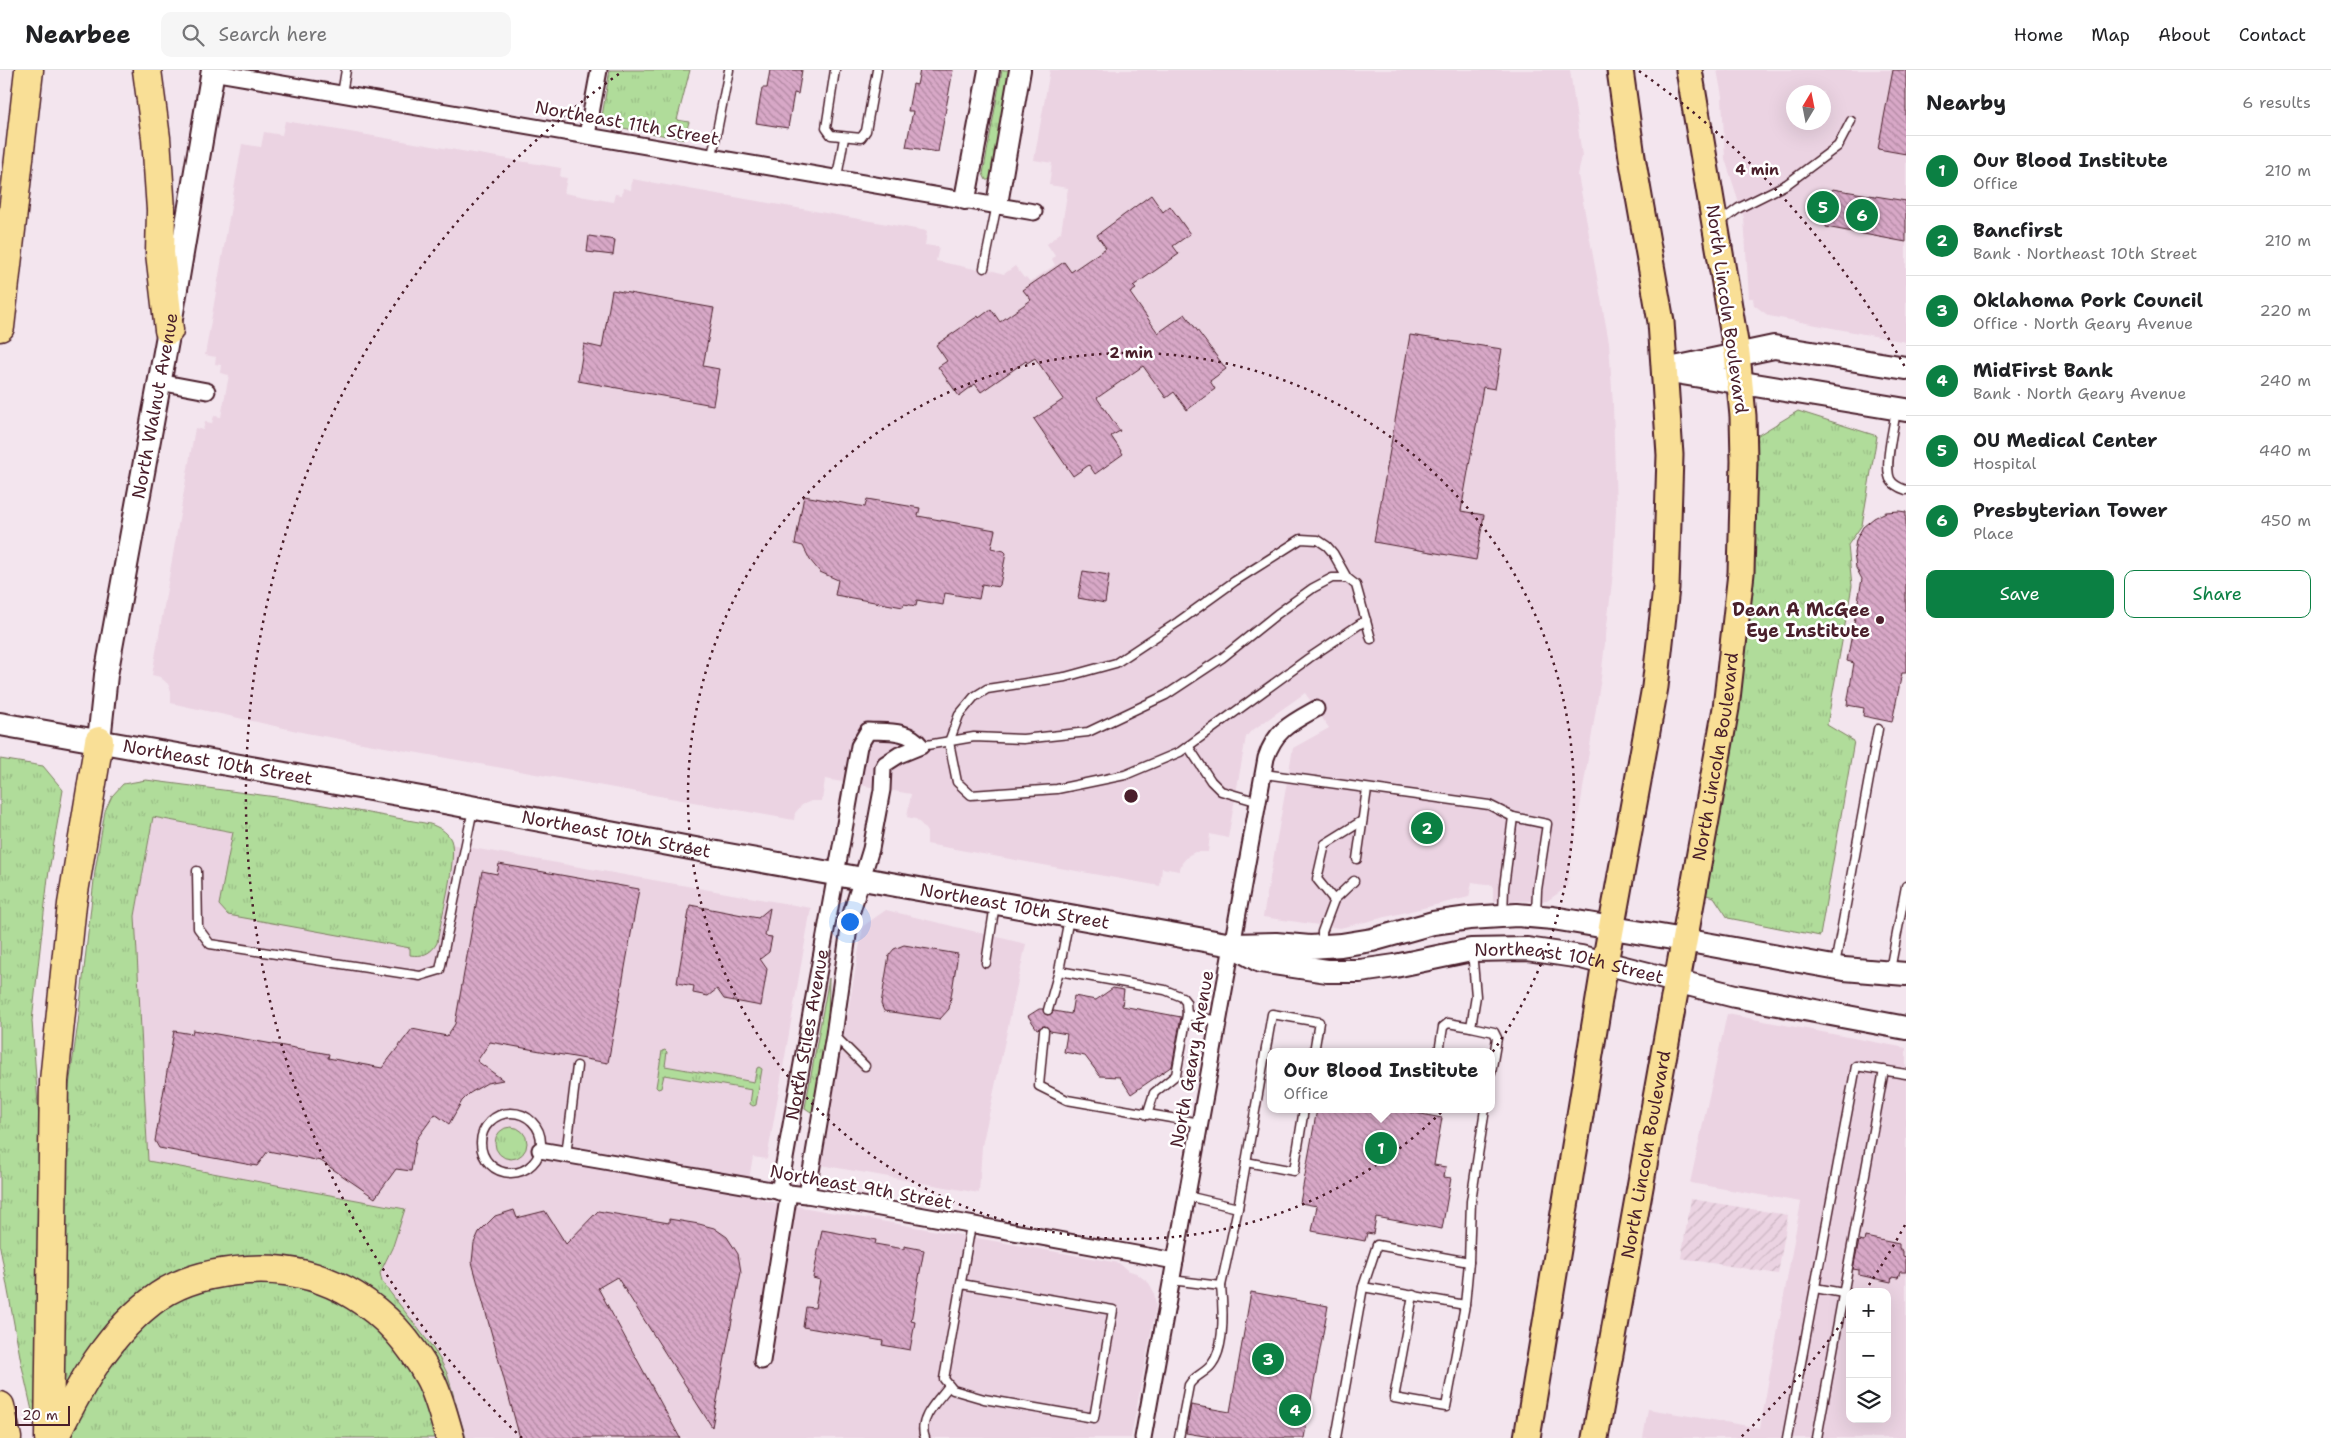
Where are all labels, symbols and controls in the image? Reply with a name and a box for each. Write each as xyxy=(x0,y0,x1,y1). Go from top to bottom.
search box xyxy=(161,12,511,57)
text: Nearbee xyxy=(25,19,131,51)
icon: search xyxy=(179,21,207,49)
text: Search here xyxy=(219,22,327,47)
text: Home xyxy=(2014,23,2063,47)
text: Map xyxy=(2091,23,2130,47)
text: About xyxy=(2158,23,2211,47)
text: Contact xyxy=(2239,23,2306,47)
north arrow xyxy=(1786,85,1831,130)
text: Nearby xyxy=(1926,89,2006,117)
text: 6 results xyxy=(2242,92,2311,113)
street label: Northeast 11th Street xyxy=(533,95,721,151)
text: Our Blood Institute xyxy=(1973,148,2168,173)
text: 4 min xyxy=(1735,160,1779,180)
text: 1 xyxy=(1938,160,1946,181)
text: 210 m xyxy=(2264,160,2311,181)
text: Office xyxy=(1973,173,2018,194)
pin: 5 xyxy=(1807,188,1839,226)
pin: 6 xyxy=(1846,196,1878,234)
street label: North Lincoln Boulevard xyxy=(1700,203,1754,415)
text: Bancfirst xyxy=(1973,218,2063,243)
text: 2 xyxy=(1936,230,1948,251)
text: 210 m xyxy=(2264,230,2311,251)
text: Bank · Northeast 10th Street xyxy=(1973,243,2197,264)
text: Oklahoma Pork Council xyxy=(1973,288,2203,313)
text: 3 xyxy=(1936,300,1948,321)
text: 220 m xyxy=(2259,300,2311,321)
street label: North Walnut Avenue xyxy=(126,311,184,501)
text: Office · North Geary Avenue xyxy=(1973,313,2193,334)
text: 2 min xyxy=(1109,343,1153,363)
text: MidFirst Bank xyxy=(1973,358,2113,383)
text: 4 xyxy=(1936,370,1948,391)
text: 240 m xyxy=(2259,370,2311,391)
text: Bank · North Geary Avenue xyxy=(1973,383,2186,404)
text: OU Medical Center xyxy=(1973,428,2158,453)
text: 5 xyxy=(1937,440,1947,461)
text: 440 m xyxy=(2259,440,2311,461)
text: Hospital xyxy=(1973,453,2036,474)
text: Presbyterian Tower xyxy=(1973,498,2168,523)
text: 6 xyxy=(1936,510,1948,531)
text: 450 m xyxy=(2260,510,2311,531)
text: Place xyxy=(1973,523,2014,544)
button: Save xyxy=(1926,570,2114,618)
button: Share xyxy=(2124,570,2311,618)
place label: Dean A McGee Eye Institute xyxy=(1732,598,1870,643)
marker: Dean A McGee Eye Institute xyxy=(1874,614,1886,626)
street label: North Lincoln Boulevard xyxy=(1687,651,1744,863)
street label: Northeast 10th Street xyxy=(121,734,315,791)
centre of rings xyxy=(1122,787,1140,805)
street label: Northeast 10th Street xyxy=(520,805,713,864)
pin: 2 xyxy=(1411,809,1443,847)
street label: Northeast 10th Street xyxy=(918,877,1112,935)
your location xyxy=(837,909,863,935)
street label: Northeast 10th Street xyxy=(1474,937,1666,989)
street label: North Stiles Avenue xyxy=(780,947,834,1122)
street label: North Geary Avenue xyxy=(1165,968,1219,1150)
popup xyxy=(1267,1048,1495,1113)
street label: North Lincoln Boulevard xyxy=(1615,1049,1676,1261)
text: Our Blood Institute xyxy=(1284,1058,1478,1083)
text: Office xyxy=(1284,1083,1329,1104)
pin: 1 xyxy=(1365,1129,1397,1167)
street label: Northeast 9th Street xyxy=(768,1159,954,1215)
map controls xyxy=(1846,1288,1891,1423)
button: + xyxy=(1846,1288,1891,1333)
button: − xyxy=(1846,1333,1891,1378)
pin: 3 xyxy=(1252,1340,1284,1378)
button: layers xyxy=(1846,1378,1891,1423)
pin: 4 xyxy=(1279,1391,1311,1429)
scale bar xyxy=(15,1403,70,1426)
text: 20 m xyxy=(22,1406,58,1424)

